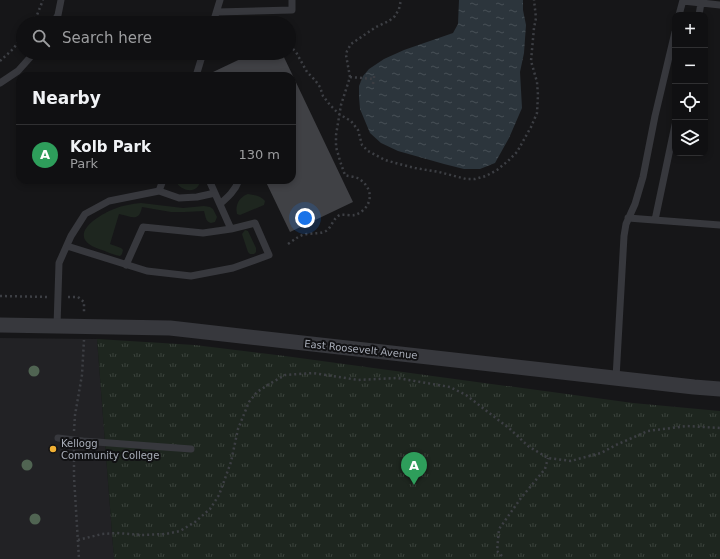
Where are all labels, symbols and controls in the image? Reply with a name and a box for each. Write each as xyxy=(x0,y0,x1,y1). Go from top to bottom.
map controls xyxy=(672,12,708,156)
button: + xyxy=(672,12,708,48)
search box xyxy=(16,16,296,60)
icon: search xyxy=(30,27,52,49)
text: Search here xyxy=(62,29,152,47)
button: − xyxy=(672,48,708,84)
button: locate xyxy=(672,84,708,120)
text: Nearby xyxy=(32,88,101,108)
button: layers xyxy=(672,120,708,156)
text: Kolb Park xyxy=(70,138,151,156)
text: A xyxy=(40,147,50,162)
text: 130 m xyxy=(238,147,280,162)
text: Park xyxy=(70,156,98,171)
your location xyxy=(295,208,315,228)
street label: East Roosevelt Avenue xyxy=(304,338,418,361)
place label: Kellogg Community College xyxy=(61,438,159,461)
marker: Kellogg Community College xyxy=(48,444,58,454)
pin: A xyxy=(401,452,427,485)

